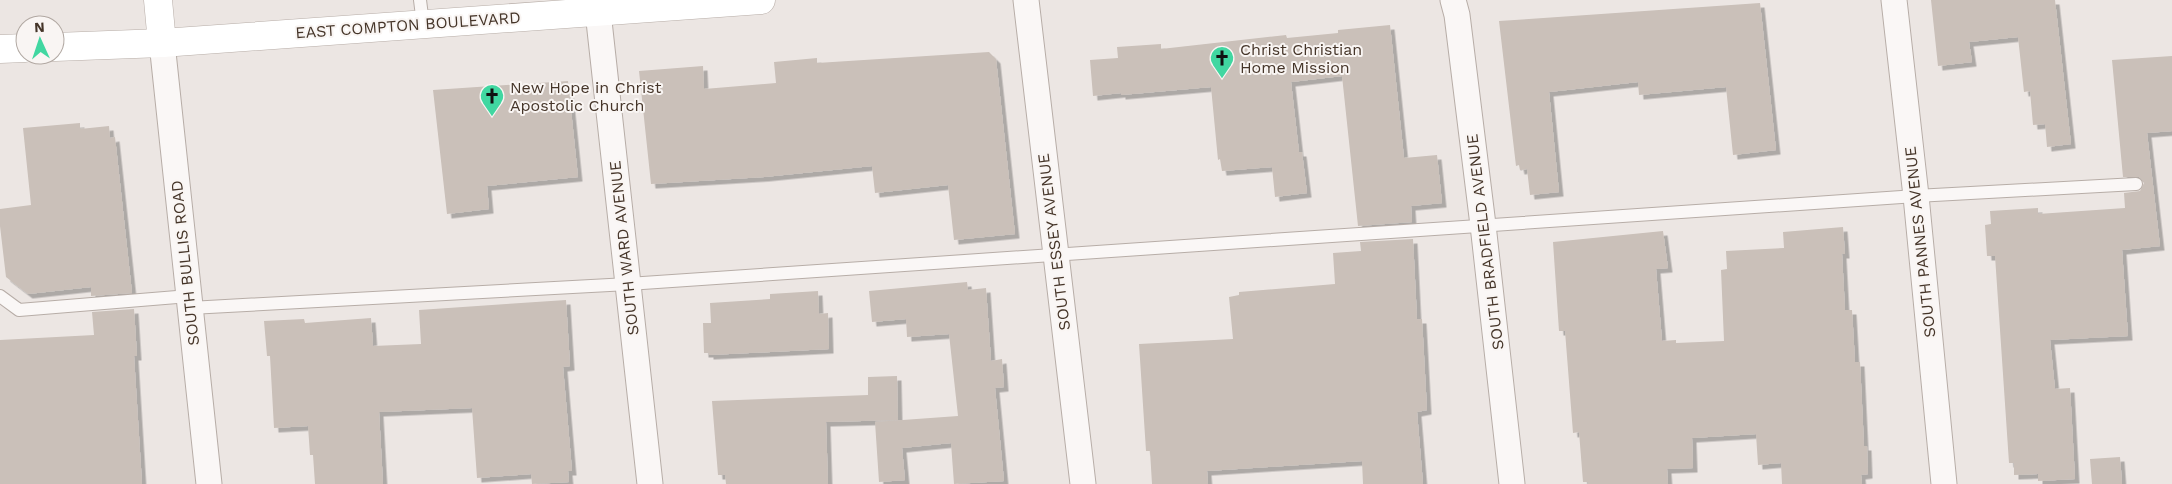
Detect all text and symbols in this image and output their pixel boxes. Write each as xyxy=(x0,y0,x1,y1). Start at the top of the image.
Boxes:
street label: EAST COMPTON BOULEVARD xyxy=(295,8,521,42)
north arrow xyxy=(15,15,65,65)
text: N xyxy=(34,19,45,35)
place label: Christ Christian Home Mission xyxy=(1240,40,1362,77)
church icon: Christ Christian Home Mission xyxy=(1209,45,1235,79)
place label: New Hope in Christ Apostolic Church xyxy=(510,78,662,115)
church icon: New Hope in Christ Apostolic Church xyxy=(479,83,505,117)
street label: SOUTH BRADFIELD AVENUE xyxy=(1462,133,1508,351)
street label: SOUTH PANNES AVENUE xyxy=(1901,145,1939,339)
street label: SOUTH ESSEY AVENUE xyxy=(1034,152,1074,332)
street label: SOUTH WARD AVENUE xyxy=(605,160,643,336)
street label: SOUTH BULLIS ROAD xyxy=(167,179,203,347)

